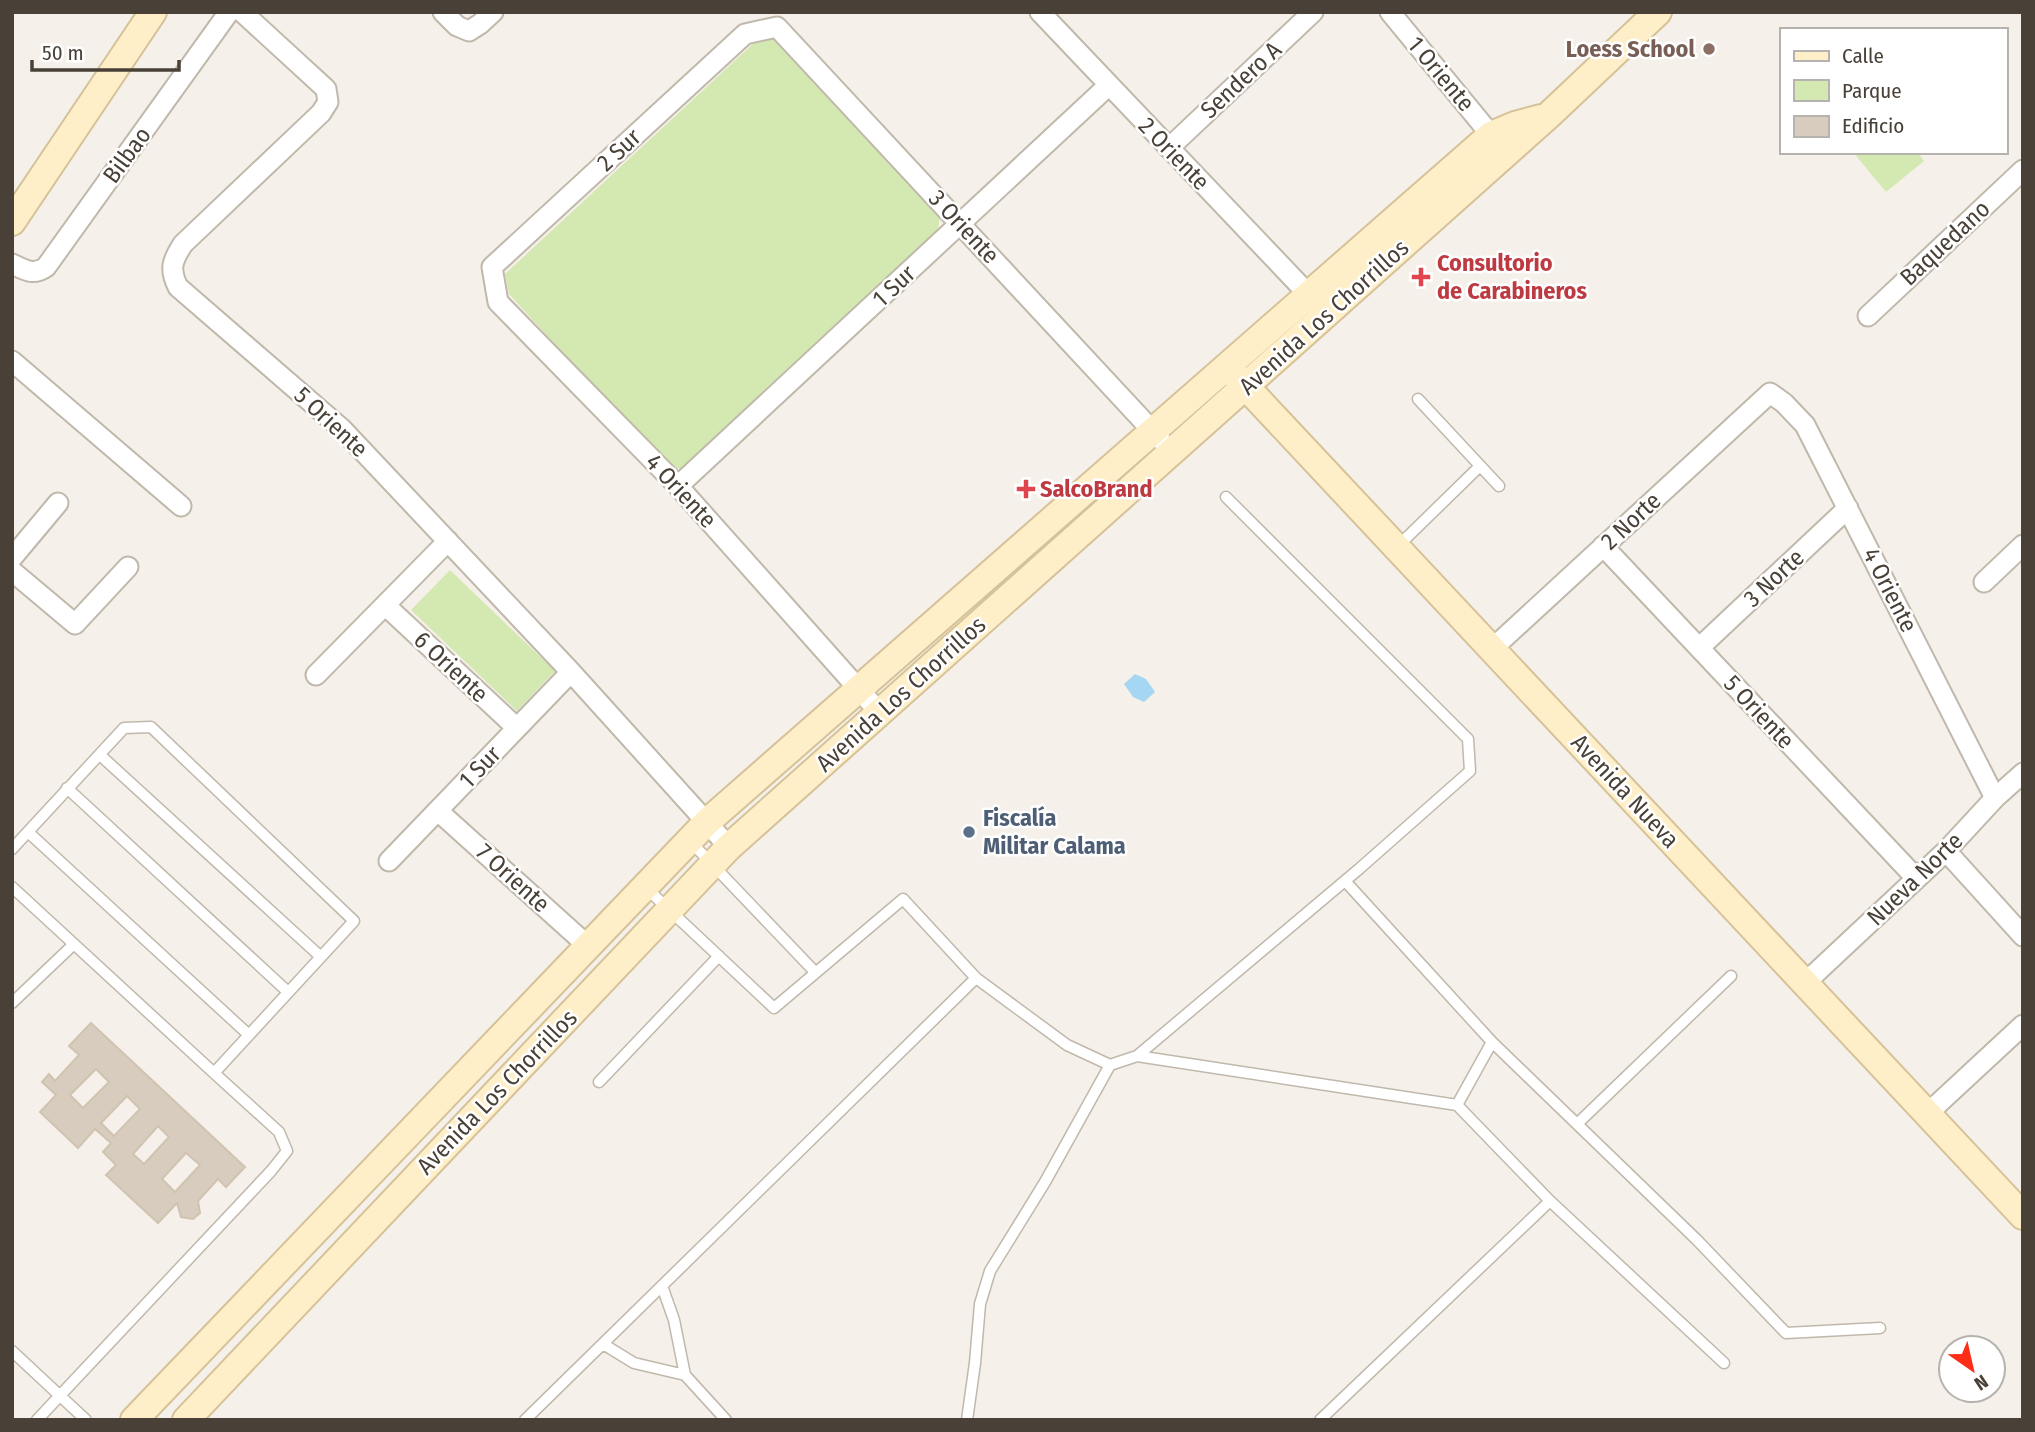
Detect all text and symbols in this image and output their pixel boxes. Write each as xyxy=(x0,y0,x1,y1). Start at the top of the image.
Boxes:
scale bar xyxy=(32,28,178,72)
legend xyxy=(1780,28,2007,154)
street label: 1 Oriente xyxy=(1402,31,1480,117)
place label: Loess School xyxy=(1566,35,1695,63)
street label: Sendero A xyxy=(1195,36,1287,124)
text: 50 m xyxy=(42,40,84,66)
marker: Loess School xyxy=(1701,41,1717,57)
text: Calle xyxy=(1842,43,1884,69)
text: Parque xyxy=(1842,78,1902,104)
street label: 2 Oriente xyxy=(1133,112,1215,196)
text: Edificio xyxy=(1842,113,1904,139)
street label: Bilbao xyxy=(97,122,157,188)
street label: 2 Sur xyxy=(592,123,647,177)
street label: 3 Oriente xyxy=(923,185,1005,269)
street label: Baquedano xyxy=(1894,195,1996,291)
street label: Avenida Los Chorrillos xyxy=(1234,234,1414,400)
place label: Consultorio de Carabineros xyxy=(1437,249,1587,305)
street label: 1 Sur xyxy=(867,259,921,313)
marker: Consultorio de Carabineros xyxy=(1411,267,1431,287)
street label: 5 Oriente xyxy=(289,381,373,463)
street label: 4 Oriente xyxy=(640,448,722,534)
place label: SalcoBrand xyxy=(1040,475,1152,503)
marker: SalcoBrand xyxy=(1018,481,1034,497)
street label: 2 Norte xyxy=(1595,487,1667,555)
street label: 3 Norte xyxy=(1738,543,1810,613)
street label: 4 Oriente xyxy=(1857,543,1923,637)
street label: Avenida Los Chorrillos xyxy=(811,611,991,777)
street label: 6 Oriente xyxy=(408,626,494,708)
street label: 5 Oriente xyxy=(1718,670,1800,754)
street label: Avenida Nueva xyxy=(1565,728,1685,854)
street label: 1 Sur xyxy=(453,740,507,794)
place label: Fiscalía Militar Calama xyxy=(983,804,1126,860)
marker: Fiscalía Militar Calama xyxy=(961,824,977,840)
street label: Nueva Norte xyxy=(1862,827,1968,931)
street label: 7 Oriente xyxy=(471,838,555,918)
street label: Avenida Los Chorrillos xyxy=(411,1004,583,1180)
north arrow xyxy=(1937,1334,2007,1404)
text: N xyxy=(1970,1370,1992,1395)

